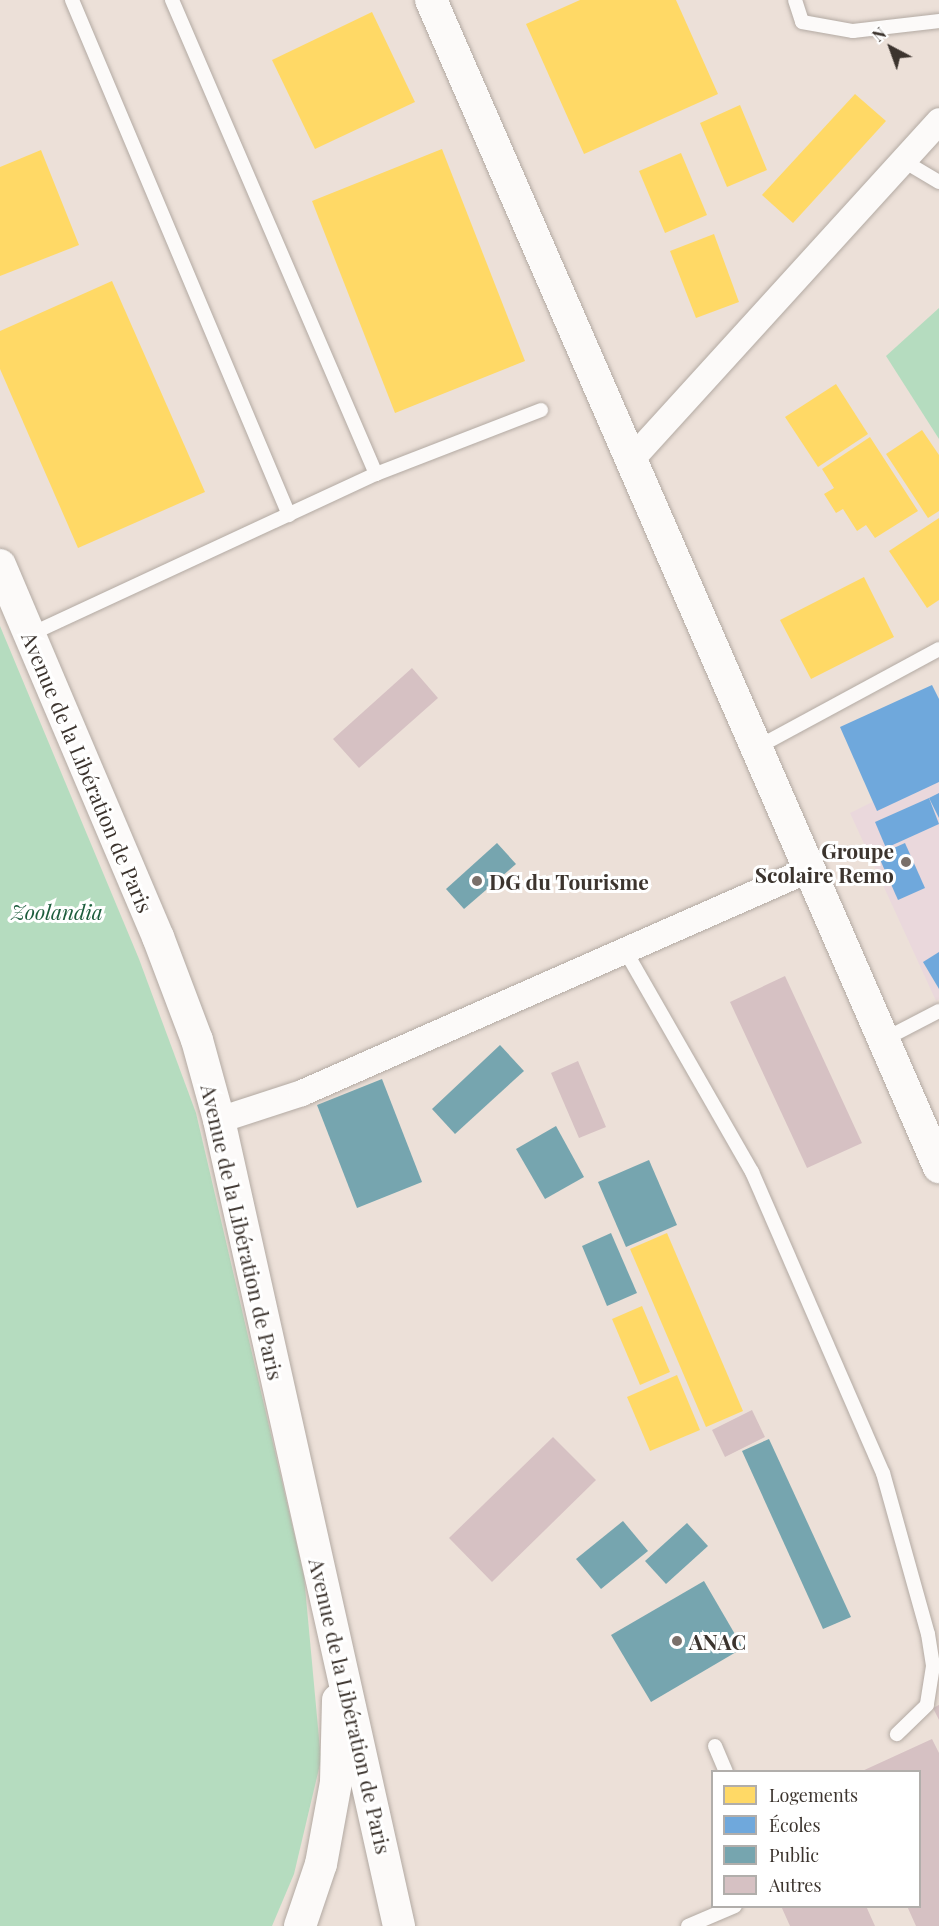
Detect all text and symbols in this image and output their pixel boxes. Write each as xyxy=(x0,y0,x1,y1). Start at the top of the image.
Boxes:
north arrow xyxy=(861,18,921,78)
text: N xyxy=(868,22,890,46)
street label: Avenue de la Libération de Paris xyxy=(17,627,159,917)
place label: Groupe Scolaire Remo xyxy=(755,837,894,887)
marker: Groupe Scolaire Remo xyxy=(899,855,913,869)
place label: DG du Tourisme xyxy=(489,868,649,894)
marker: DG du Tourisme xyxy=(470,874,484,888)
park label: Zoolandia xyxy=(11,898,103,924)
street label: Avenue de la Libération de Paris xyxy=(197,1081,289,1383)
street label: Avenue de la Libération de Paris xyxy=(305,1555,397,1857)
place label: ANAC xyxy=(689,1628,746,1654)
marker: ANAC xyxy=(670,1634,684,1648)
legend xyxy=(711,1770,921,1908)
text: Logements xyxy=(769,1783,858,1807)
text: Écoles xyxy=(769,1813,821,1837)
text: Public xyxy=(769,1843,819,1867)
text: Autres xyxy=(769,1873,821,1897)

